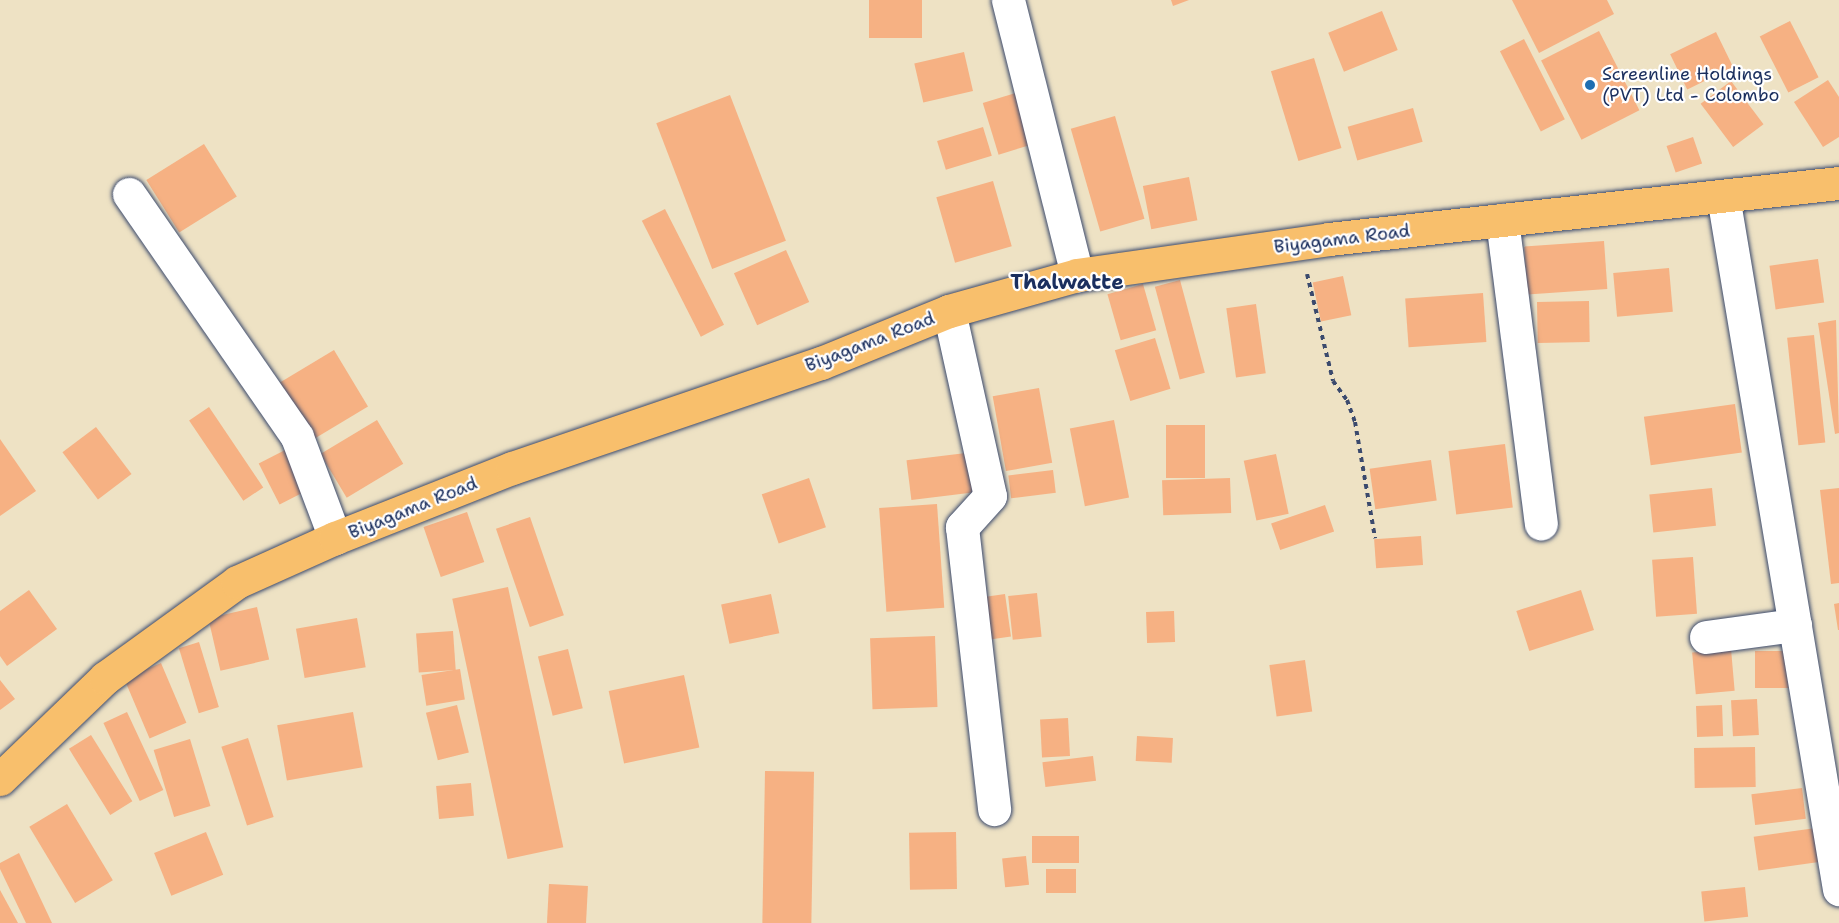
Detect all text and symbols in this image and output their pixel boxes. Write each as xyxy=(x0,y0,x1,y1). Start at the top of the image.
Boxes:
place label: Screenline Holdings (PVT) Ltd - Colombo xyxy=(1602,64,1779,106)
marker: Screenline Holdings (PVT) Ltd - Colombo xyxy=(1583,78,1597,92)
street label: Biyagama Road xyxy=(1273,220,1411,258)
district label: Thalwatte xyxy=(1010,269,1124,295)
street label: Biyagama Road xyxy=(802,307,938,377)
street label: Biyagama Road xyxy=(345,472,481,544)

